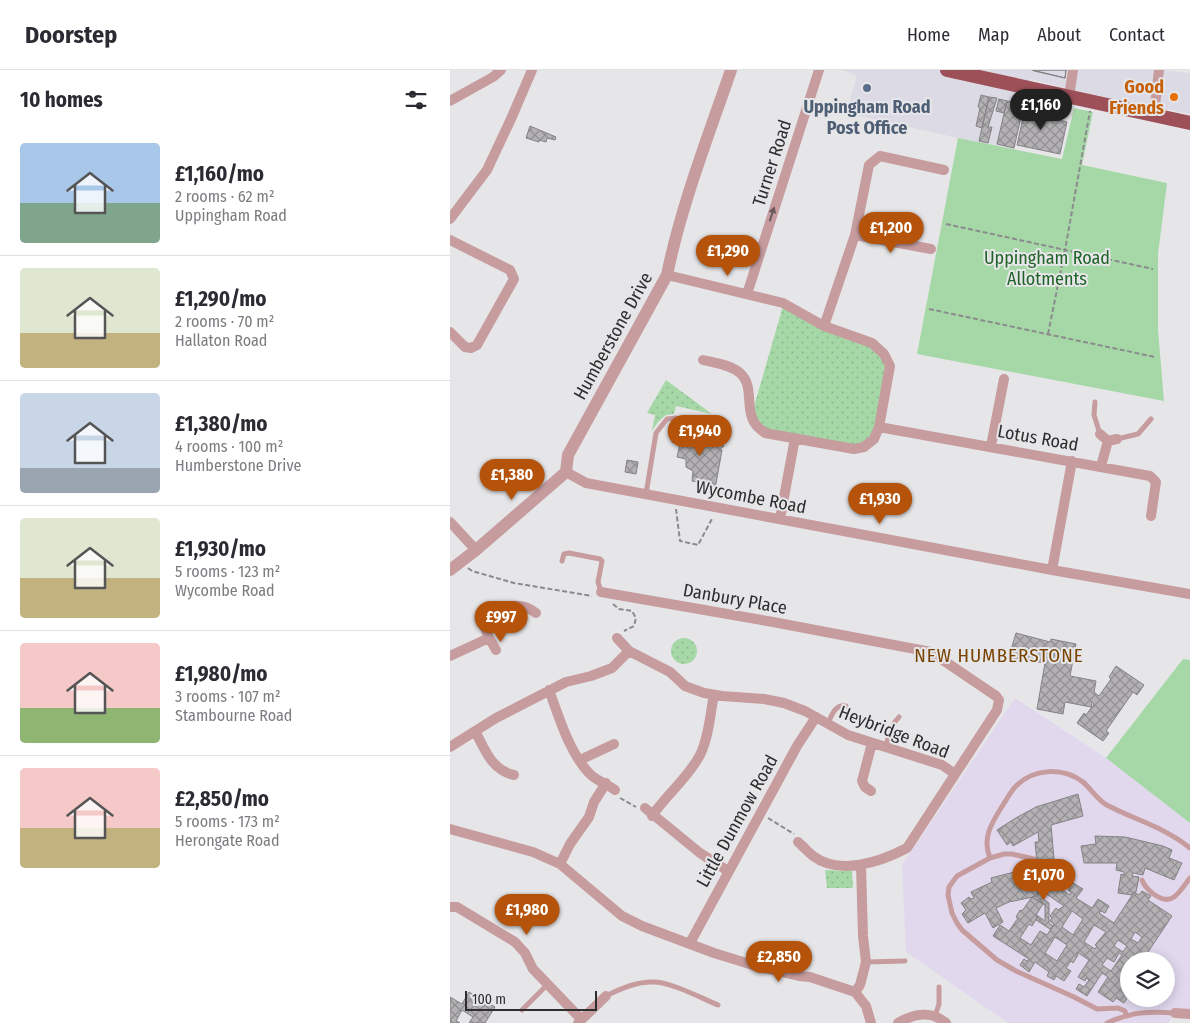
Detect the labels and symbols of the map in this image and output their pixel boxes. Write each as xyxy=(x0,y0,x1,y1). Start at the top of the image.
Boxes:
place label: Good Friends xyxy=(1109,76,1164,119)
marker: Uppingham Road Post Office xyxy=(861,82,873,94)
pin: £1,160 xyxy=(1000,88,1082,131)
marker: Good Friends xyxy=(1168,91,1180,103)
place label: Uppingham Road Post Office xyxy=(803,96,931,139)
street label: Turner Road xyxy=(748,117,796,209)
one-way arrow xyxy=(769,207,777,222)
pin: £1,200 xyxy=(850,212,932,254)
pin: £1,290 xyxy=(687,234,769,277)
park label: Uppingham Road Allotments xyxy=(984,247,1110,290)
street label: Humberstone Drive xyxy=(569,268,657,403)
pin: £1,940 xyxy=(659,414,741,457)
street label: Lotus Road xyxy=(996,420,1080,456)
pin: £1,380 xyxy=(471,458,553,501)
street label: Wycombe Road xyxy=(694,476,808,518)
pin: £1,930 xyxy=(839,482,921,525)
street label: Danbury Place xyxy=(681,579,789,619)
pin: £997 xyxy=(471,600,531,643)
district label: NEW HUMBERSTONE xyxy=(914,644,1084,667)
street label: Heybridge Road xyxy=(836,701,952,763)
street label: Little Dunmow Road xyxy=(692,751,782,891)
pin: £1,070 xyxy=(1003,858,1085,901)
pin: £1,980 xyxy=(486,894,568,936)
pin: £2,850 xyxy=(738,940,820,983)
scale bar xyxy=(465,988,598,1011)

